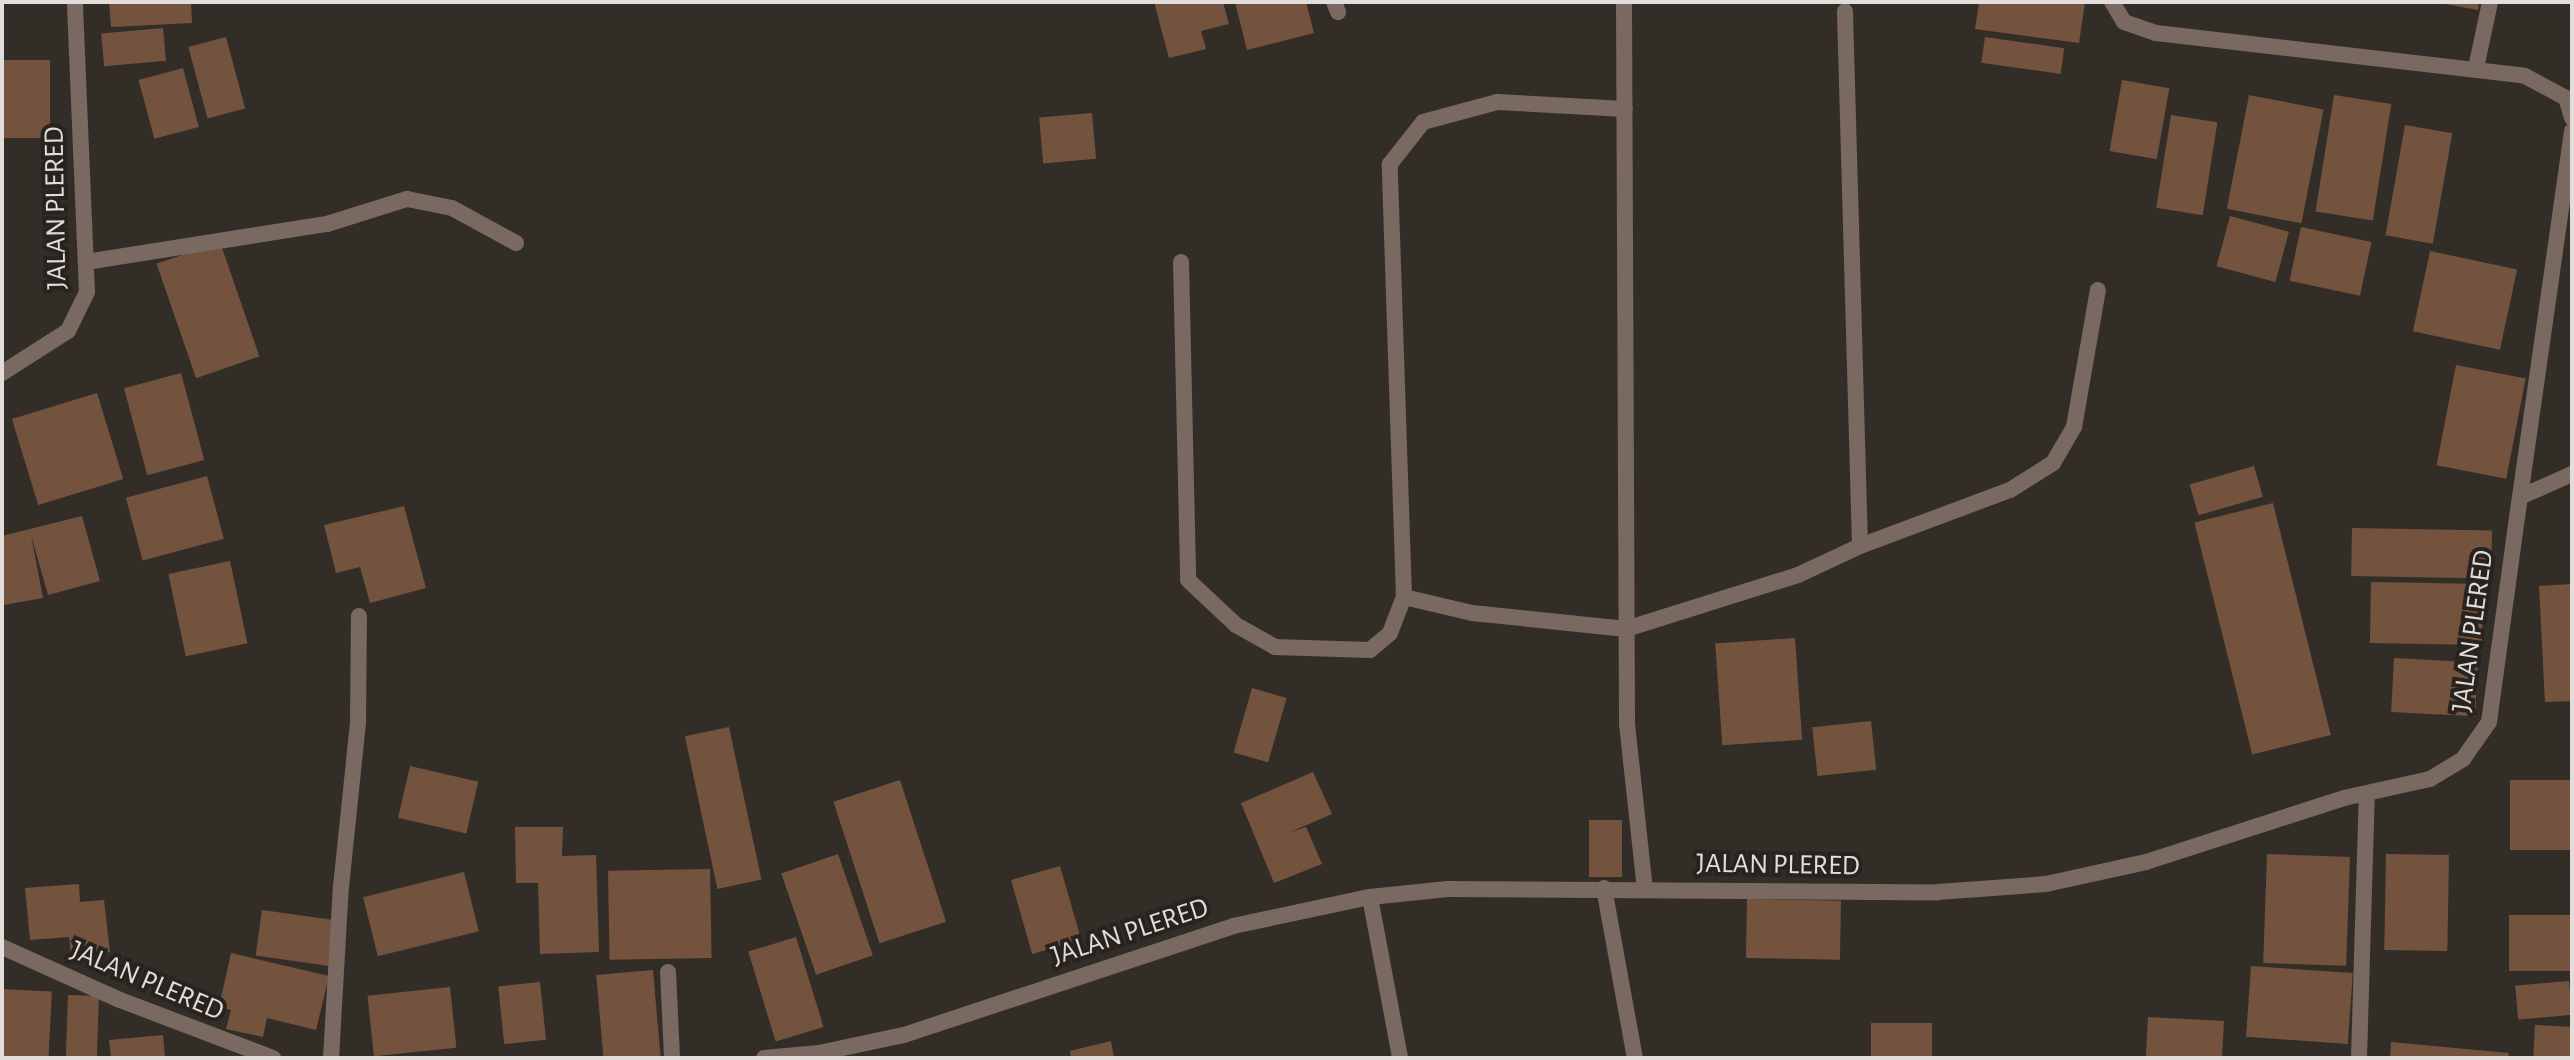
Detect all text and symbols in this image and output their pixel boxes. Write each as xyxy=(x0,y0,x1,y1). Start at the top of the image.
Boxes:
street label: JALAN PLERED xyxy=(38,126,74,290)
street label: JALAN PLERED xyxy=(2445,548,2501,714)
street label: JALAN PLERED xyxy=(1696,847,1860,883)
street label: JALAN PLERED xyxy=(1047,891,1213,973)
street label: JALAN PLERED xyxy=(65,934,229,1028)

